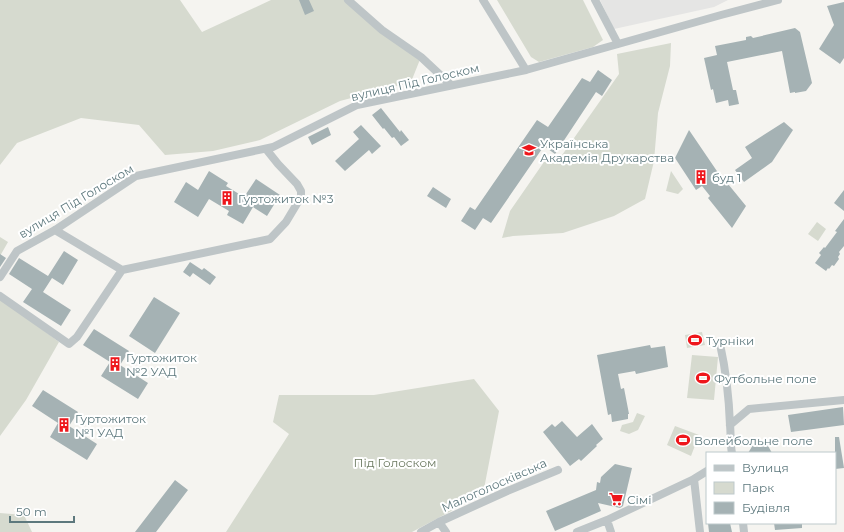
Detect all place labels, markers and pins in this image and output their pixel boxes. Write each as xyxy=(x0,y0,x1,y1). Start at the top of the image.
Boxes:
place label: Українська Академія Друкарства xyxy=(540,136,674,165)
school or university icon: Українська Академія Друкарства xyxy=(521,142,537,158)
building icon: буд 1 xyxy=(693,169,709,185)
place label: буд 1 xyxy=(712,170,741,185)
building icon: Гуртожиток №3 xyxy=(219,190,235,206)
place label: Гуртожиток №3 xyxy=(238,191,334,206)
sports icon: Турніки xyxy=(687,332,703,348)
place label: Турніки xyxy=(706,333,754,348)
place label: Гуртожиток №2 УАД xyxy=(126,350,197,379)
building icon: Гуртожиток №2 УАД xyxy=(107,356,123,372)
sports icon: Футбольне поле xyxy=(695,370,711,386)
place label: Футбольне поле xyxy=(714,371,817,386)
place label: Гуртожиток №1 УАД xyxy=(75,411,146,440)
building icon: Гуртожиток №1 УАД xyxy=(56,417,72,433)
sports icon: Волейбольне поле xyxy=(675,432,691,448)
place label: Волейбольне поле xyxy=(694,433,813,448)
supermarket icon: Сімі xyxy=(608,491,624,507)
place label: Сімі xyxy=(627,492,652,507)

